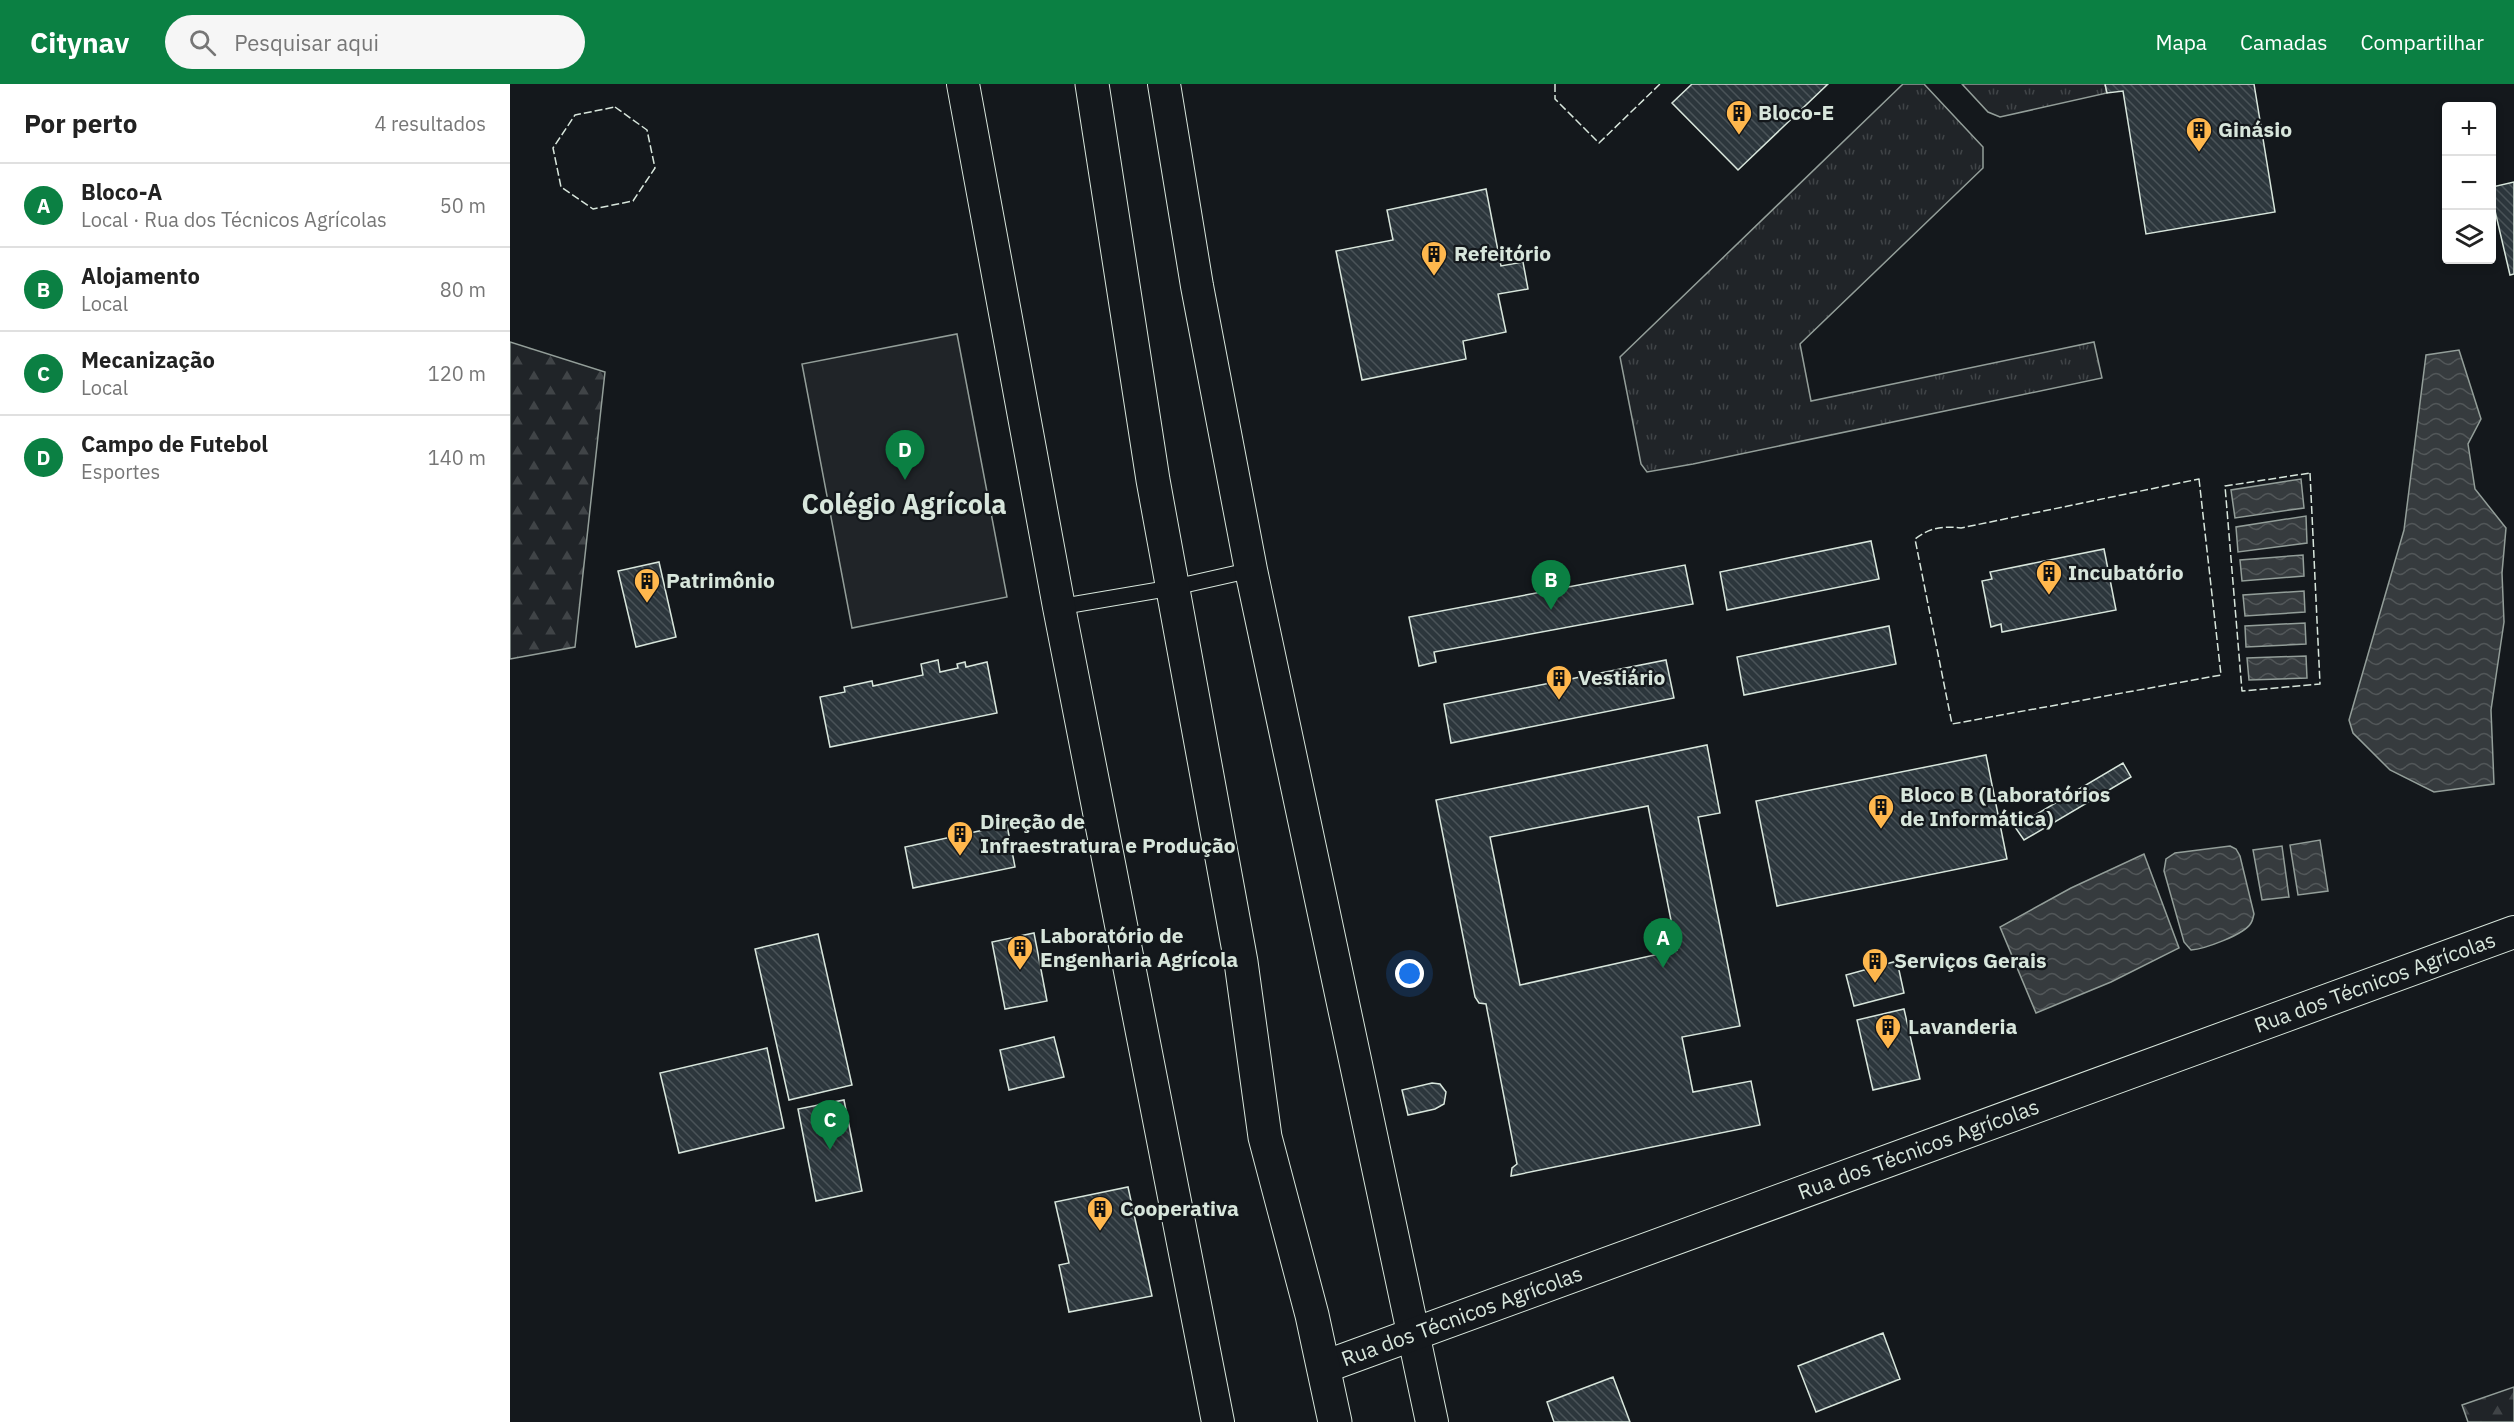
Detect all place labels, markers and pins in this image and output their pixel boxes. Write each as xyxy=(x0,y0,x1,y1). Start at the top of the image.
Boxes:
building icon: Bloco-E xyxy=(1724,98,1754,136)
place label: Bloco-E xyxy=(1758,98,1834,126)
building icon: Ginásio xyxy=(2184,115,2214,153)
place label: Ginásio xyxy=(2218,115,2292,143)
building icon: Refeitório xyxy=(1419,239,1449,277)
place label: Refeitório xyxy=(1454,239,1551,267)
pin: D xyxy=(886,430,924,480)
building icon: Incubatório xyxy=(2034,558,2064,596)
place label: Incubatório xyxy=(2068,558,2184,586)
pin: B xyxy=(1532,560,1570,610)
building icon: Patrimônio xyxy=(632,566,662,604)
place label: Patrimônio xyxy=(666,566,775,594)
building icon: Vestiário xyxy=(1544,663,1574,701)
place label: Vestiário xyxy=(1578,663,1666,691)
place label: Bloco B (Laboratórios de Informática) xyxy=(1900,780,2110,832)
building icon: Bloco B (Laboratórios de Informática) xyxy=(1866,792,1896,830)
place label: Direção de Infraestratura e Produção xyxy=(980,807,1236,859)
building icon: Direção de Infraestratura e Produção xyxy=(945,819,975,857)
pin: A xyxy=(1644,918,1682,968)
place label: Laboratório de Engenharia Agrícola xyxy=(1040,921,1238,973)
building icon: Laboratório de Engenharia Agrícola xyxy=(1005,933,1035,971)
building icon: Serviços Gerais xyxy=(1860,946,1890,984)
place label: Serviços Gerais xyxy=(1894,946,2047,974)
building icon: Lavanderia xyxy=(1873,1012,1903,1050)
place label: Lavanderia xyxy=(1908,1012,2018,1040)
pin: C xyxy=(810,1100,850,1150)
building icon: Cooperativa xyxy=(1085,1194,1115,1232)
place label: Cooperativa xyxy=(1120,1194,1239,1222)

